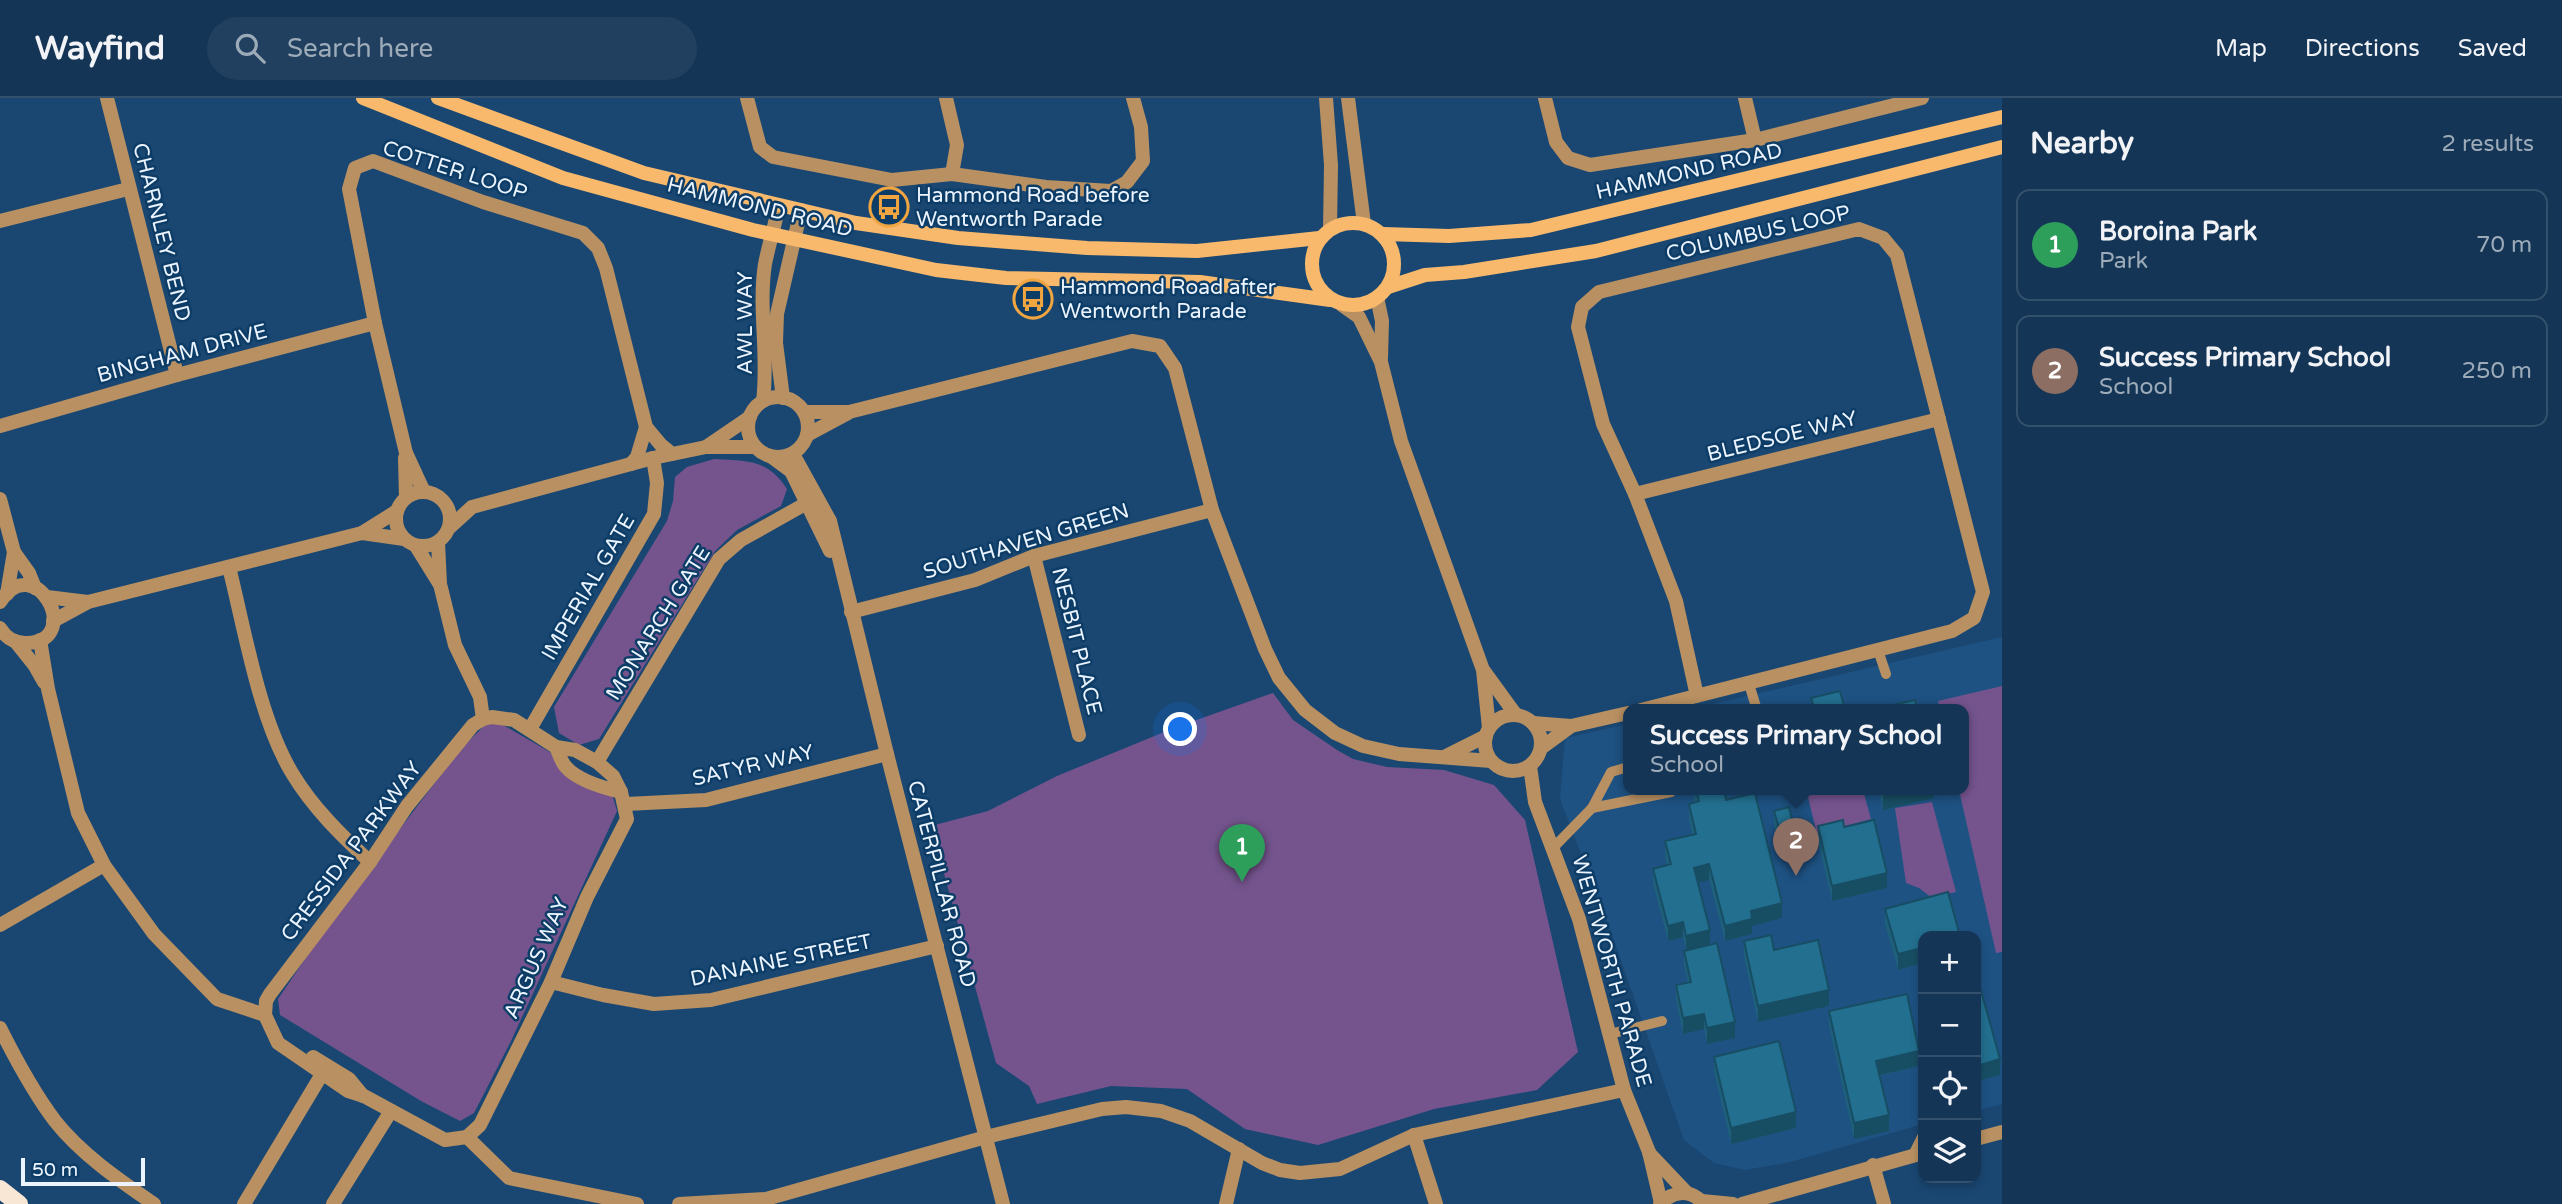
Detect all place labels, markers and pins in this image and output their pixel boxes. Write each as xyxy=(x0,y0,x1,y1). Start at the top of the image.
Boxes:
place label: Hammond Road before Wentworth Parade xyxy=(916,183,1150,232)
bus stop icon: Hammond Road before Wentworth Parade xyxy=(868,186,910,228)
place label: Hammond Road after Wentworth Parade xyxy=(1060,275,1276,324)
bus stop icon: Hammond Road after Wentworth Parade xyxy=(1012,278,1054,320)
pin: 2 xyxy=(1773,818,1819,876)
pin: 1 xyxy=(1219,824,1265,882)

